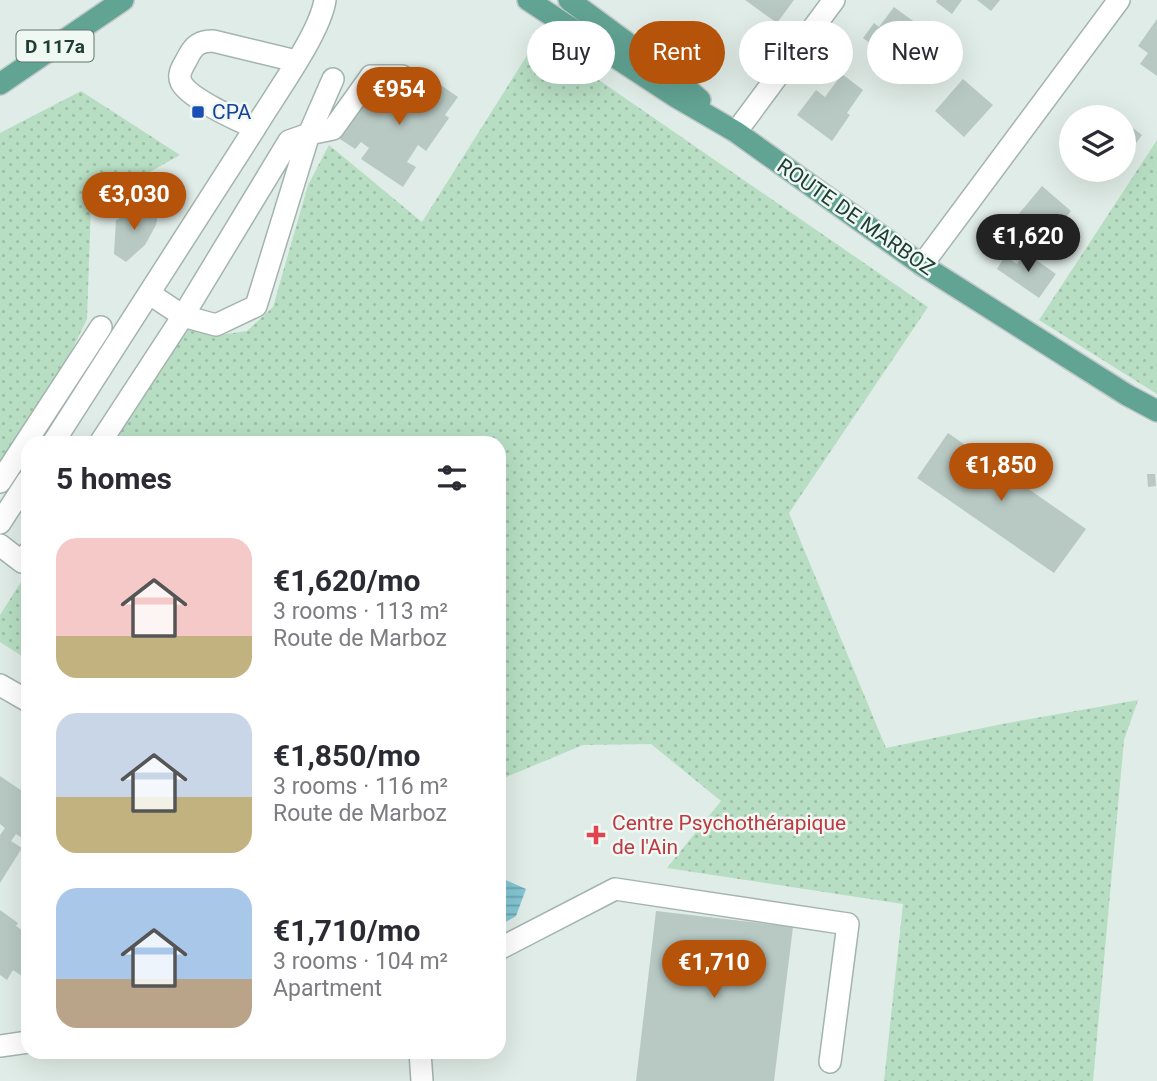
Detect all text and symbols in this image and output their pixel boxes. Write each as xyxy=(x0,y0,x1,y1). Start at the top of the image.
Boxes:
chip: Buy xyxy=(527,21,615,84)
chip: Rent xyxy=(629,21,725,84)
chip: Filters xyxy=(739,21,853,84)
chip: New xyxy=(867,21,963,84)
road number: D 117a xyxy=(16,30,94,61)
pin: €954 xyxy=(358,68,440,127)
text: €954 xyxy=(373,76,425,103)
place label: CPA xyxy=(212,100,252,124)
marker: CPA xyxy=(190,104,206,120)
map controls xyxy=(1059,105,1136,182)
button: layers xyxy=(1059,105,1136,182)
street label: ROUTE DE MARBOZ xyxy=(773,154,939,280)
pin: €3,030 xyxy=(77,173,191,232)
text: €3,030 xyxy=(98,181,170,208)
pin: €1,620 xyxy=(971,215,1085,274)
text: €1,620 xyxy=(992,223,1064,250)
pin: €1,850 xyxy=(944,444,1058,503)
text: €1,850 xyxy=(965,452,1037,479)
icon: filters xyxy=(433,459,471,497)
text: 5 homes xyxy=(56,461,172,496)
text: €1,620/mo xyxy=(273,563,421,598)
icon: home xyxy=(112,566,196,650)
text: 3 rooms · 113 m² xyxy=(273,598,448,625)
text: Route de Marboz xyxy=(273,625,447,652)
text: €1,850/mo xyxy=(273,738,421,773)
icon: home xyxy=(112,741,196,825)
text: 3 rooms · 116 m² xyxy=(273,773,448,800)
text: Route de Marboz xyxy=(273,800,447,827)
place label: Centre Psychothérapique de l'Ain xyxy=(612,811,846,859)
marker: Centre Psychothérapique de l'Ain xyxy=(586,825,606,845)
text: €1,710/mo xyxy=(273,913,421,948)
icon: home xyxy=(112,916,196,1000)
pin: €1,710 xyxy=(657,940,771,1000)
text: 3 rooms · 104 m² xyxy=(273,948,448,975)
text: €1,710 xyxy=(678,949,750,976)
text: Apartment xyxy=(273,975,382,1002)

